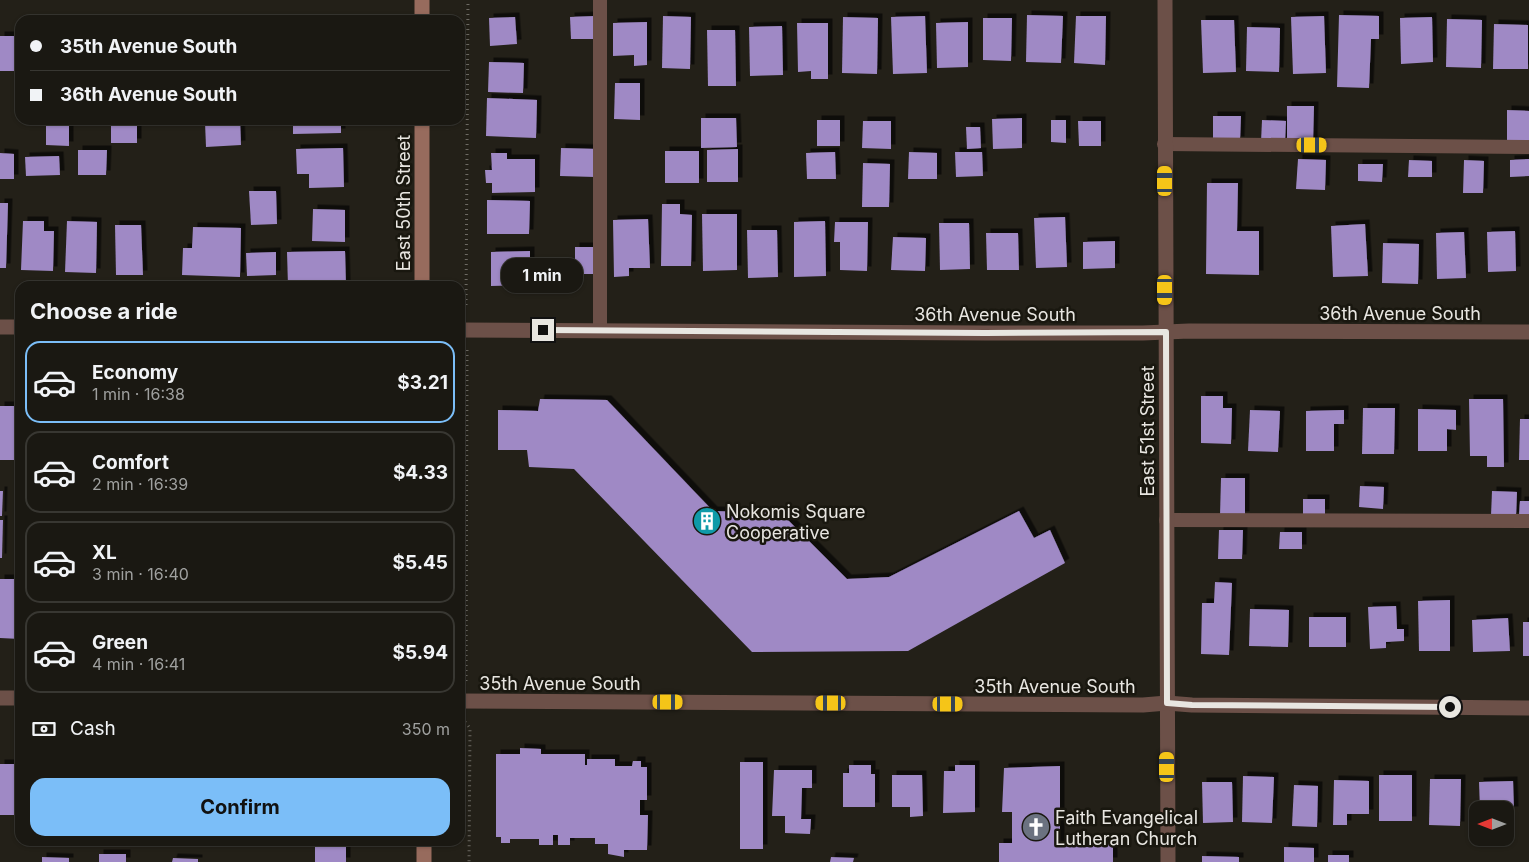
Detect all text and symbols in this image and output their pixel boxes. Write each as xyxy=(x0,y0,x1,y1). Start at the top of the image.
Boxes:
text: 35th Avenue South xyxy=(60,35,237,58)
text: 36th Avenue South xyxy=(60,83,237,106)
street label: East 50th Street xyxy=(393,135,414,271)
car xyxy=(1297,138,1327,153)
car xyxy=(1157,166,1172,196)
callout: 1 min xyxy=(502,258,584,292)
text: 1 min xyxy=(522,265,562,285)
car xyxy=(1157,275,1172,305)
text: Choose a ride xyxy=(30,298,178,324)
street label: 36th Avenue South xyxy=(1319,303,1481,324)
street label: 36th Avenue South xyxy=(914,304,1076,325)
route end xyxy=(532,319,554,341)
icon: car xyxy=(32,360,77,405)
text: Economy xyxy=(92,361,178,384)
street label: East 51st Street xyxy=(1137,365,1158,496)
text: $3.21 xyxy=(397,371,448,394)
text: 1 min · 16:38 xyxy=(92,384,185,404)
icon: car xyxy=(32,450,77,495)
text: Comfort xyxy=(92,451,169,474)
text: $4.33 xyxy=(393,461,448,484)
text: 2 min · 16:39 xyxy=(92,474,188,494)
place label: Nokomis Square Cooperative xyxy=(726,501,866,543)
building icon: Nokomis Square Cooperative xyxy=(692,506,722,536)
icon: car xyxy=(32,540,77,585)
text: XL xyxy=(92,541,117,564)
text: $5.45 xyxy=(393,551,448,574)
text: 3 min · 16:40 xyxy=(92,564,189,584)
icon: car xyxy=(32,630,77,675)
text: Green xyxy=(92,631,148,654)
text: $5.94 xyxy=(393,641,448,664)
text: 4 min · 16:41 xyxy=(92,654,185,674)
street label: 35th Avenue South xyxy=(479,673,641,694)
street label: 35th Avenue South xyxy=(974,676,1136,697)
car xyxy=(653,695,683,710)
car xyxy=(816,696,846,711)
route start xyxy=(1439,696,1461,718)
car xyxy=(933,697,963,712)
icon: cash xyxy=(30,715,58,743)
text: Cash xyxy=(70,717,116,740)
text: 350 m xyxy=(402,719,450,739)
car xyxy=(1159,752,1174,782)
button: Confirm xyxy=(30,778,450,836)
north arrow xyxy=(1469,801,1514,846)
map controls xyxy=(1469,801,1514,846)
place label: Faith Evangelical Lutheran Church xyxy=(1055,807,1198,849)
church icon: Faith Evangelical Lutheran Church xyxy=(1021,812,1051,842)

